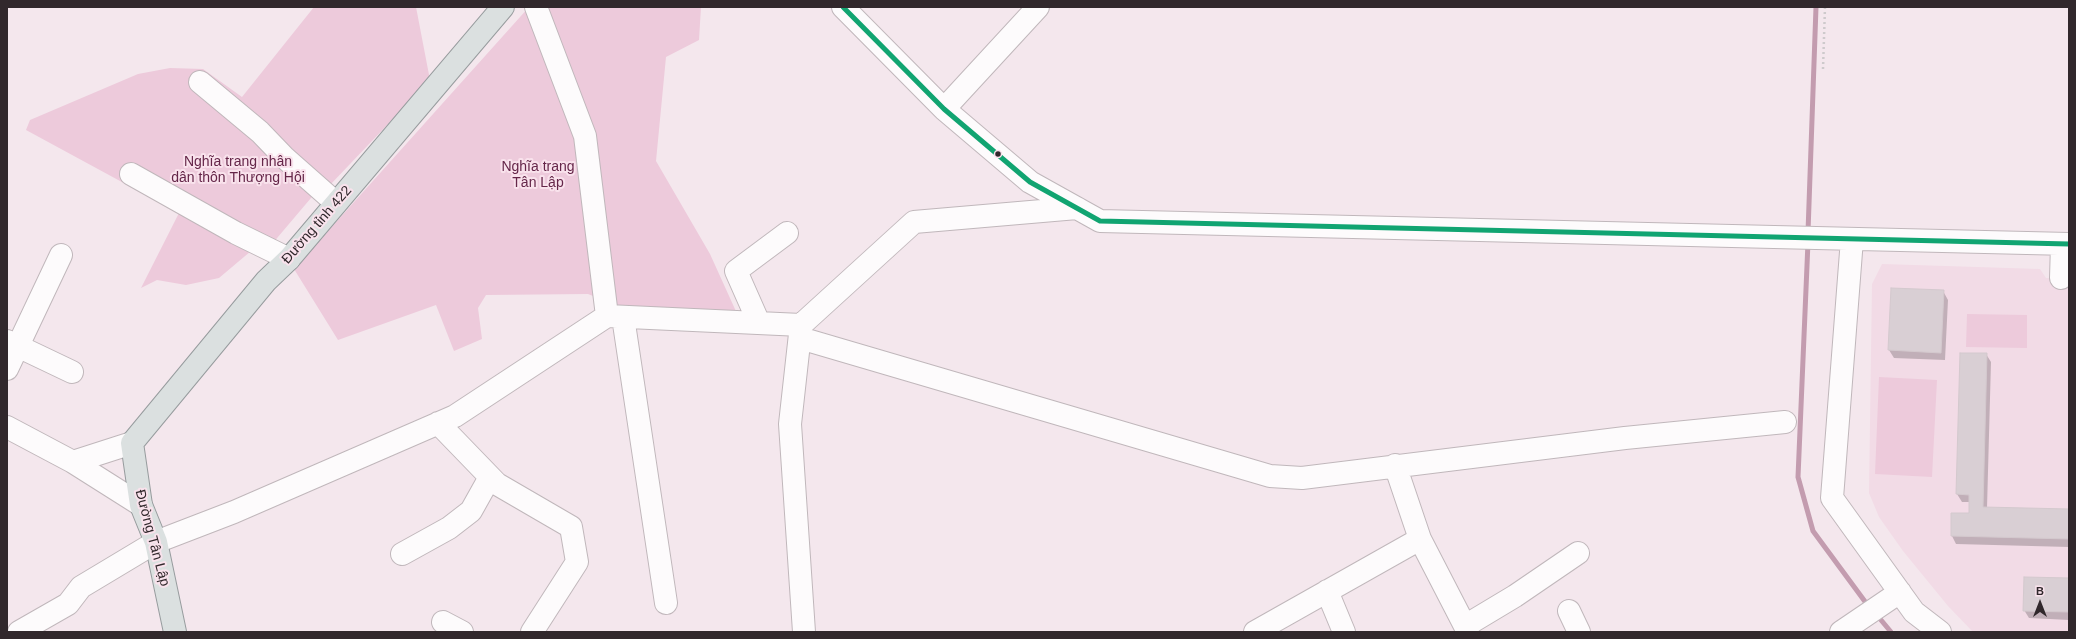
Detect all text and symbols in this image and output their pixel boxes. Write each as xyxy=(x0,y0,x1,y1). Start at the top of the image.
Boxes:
unlabelled marker xyxy=(993,149,1003,159)
park label: Nghĩa trang nhân dân thôn Thượng Hội xyxy=(171,154,305,186)
park label: Nghĩa trang Tân Lập xyxy=(501,159,575,192)
street label: Đường tỉnh 422 xyxy=(279,183,355,267)
street label: Đường Tân Lập xyxy=(131,488,173,588)
north arrow xyxy=(2020,583,2060,623)
text: B xyxy=(2036,585,2044,597)

